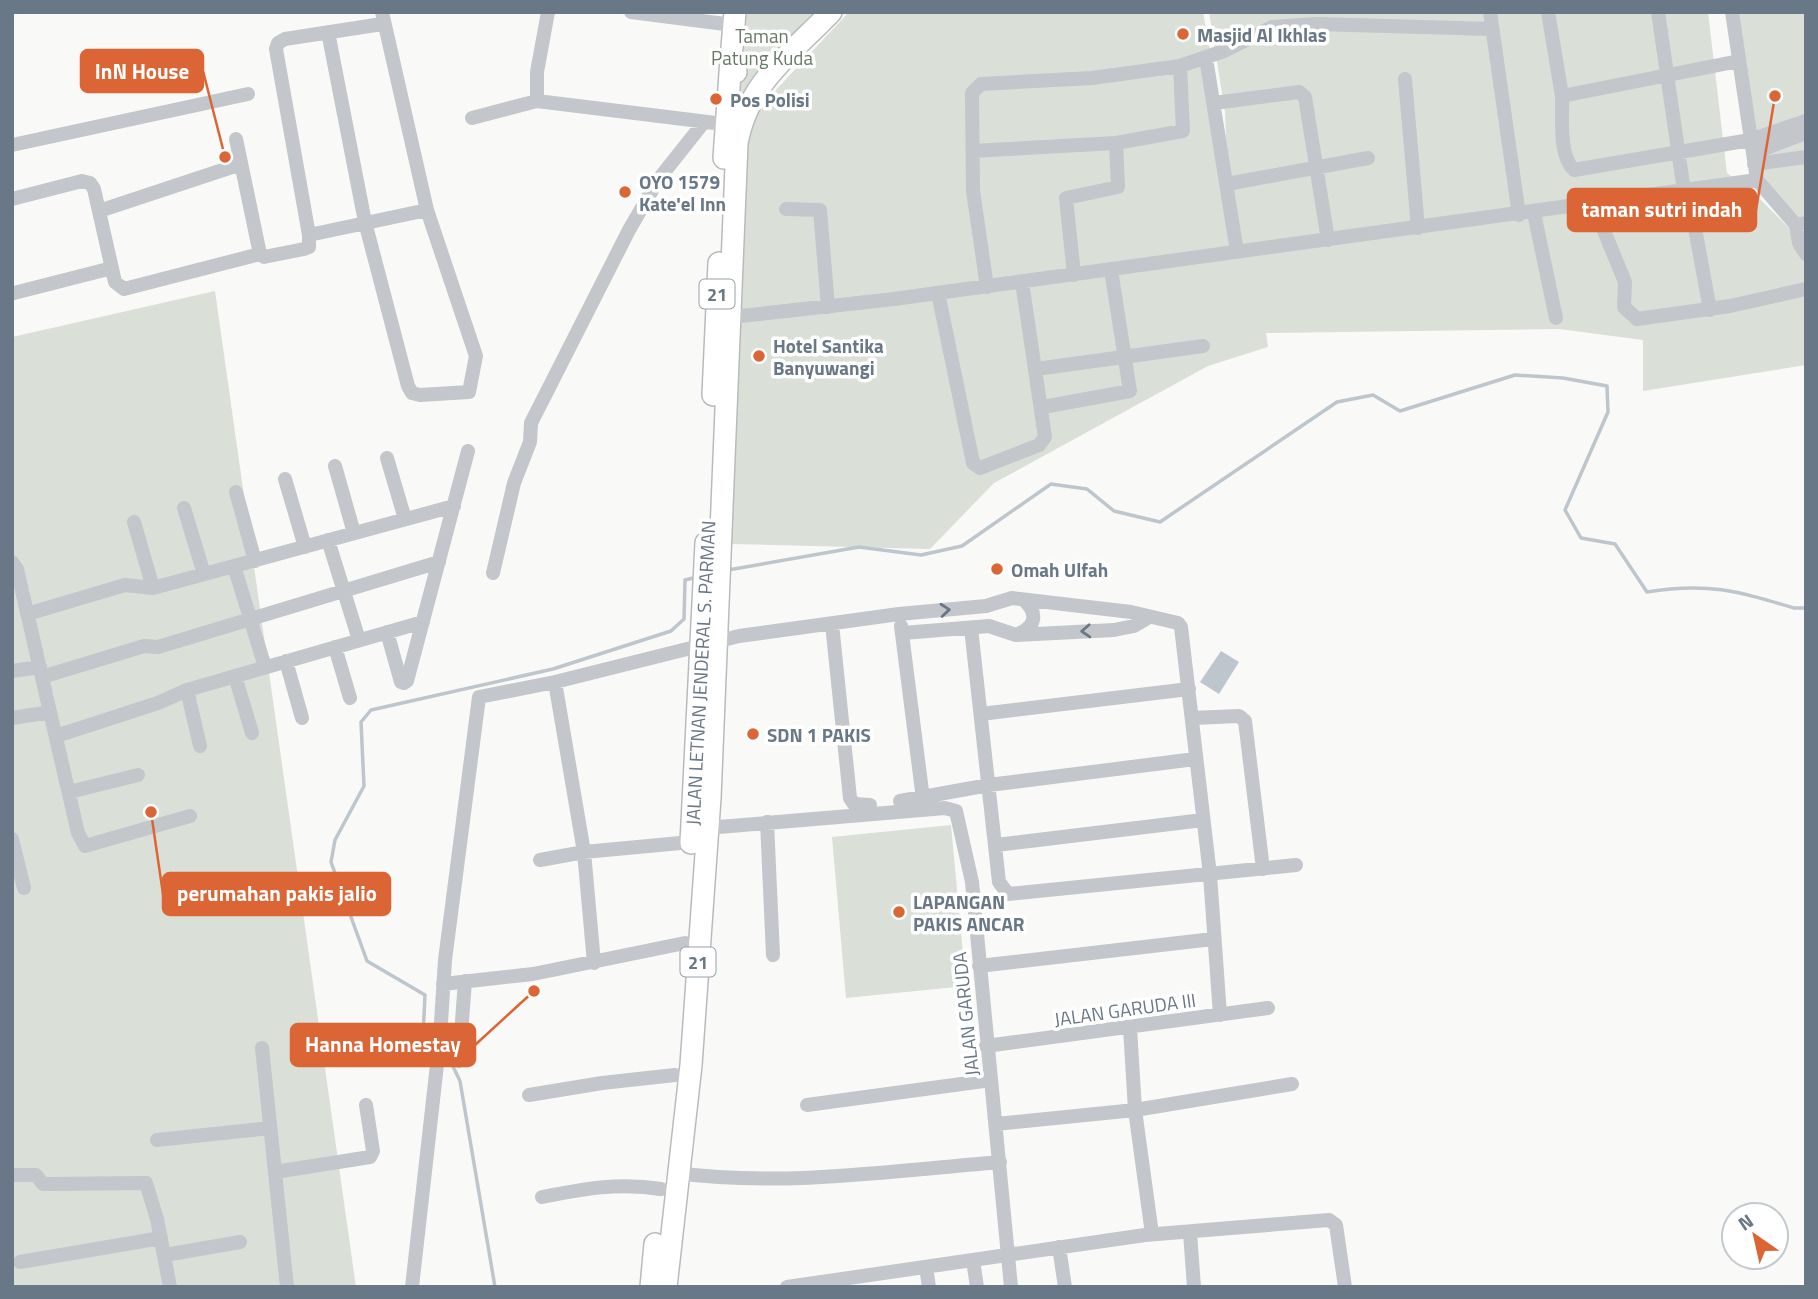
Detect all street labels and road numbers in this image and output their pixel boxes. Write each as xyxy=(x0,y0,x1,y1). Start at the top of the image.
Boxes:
road number: 21 xyxy=(700,280,734,308)
street label: JALAN LETNAN JENDERAL S. PARMAN xyxy=(678,520,722,826)
road number: 21 xyxy=(680,947,716,976)
street label: JALAN GARUDA xyxy=(944,951,986,1077)
street label: JALAN GARUDA III xyxy=(1052,985,1198,1033)

